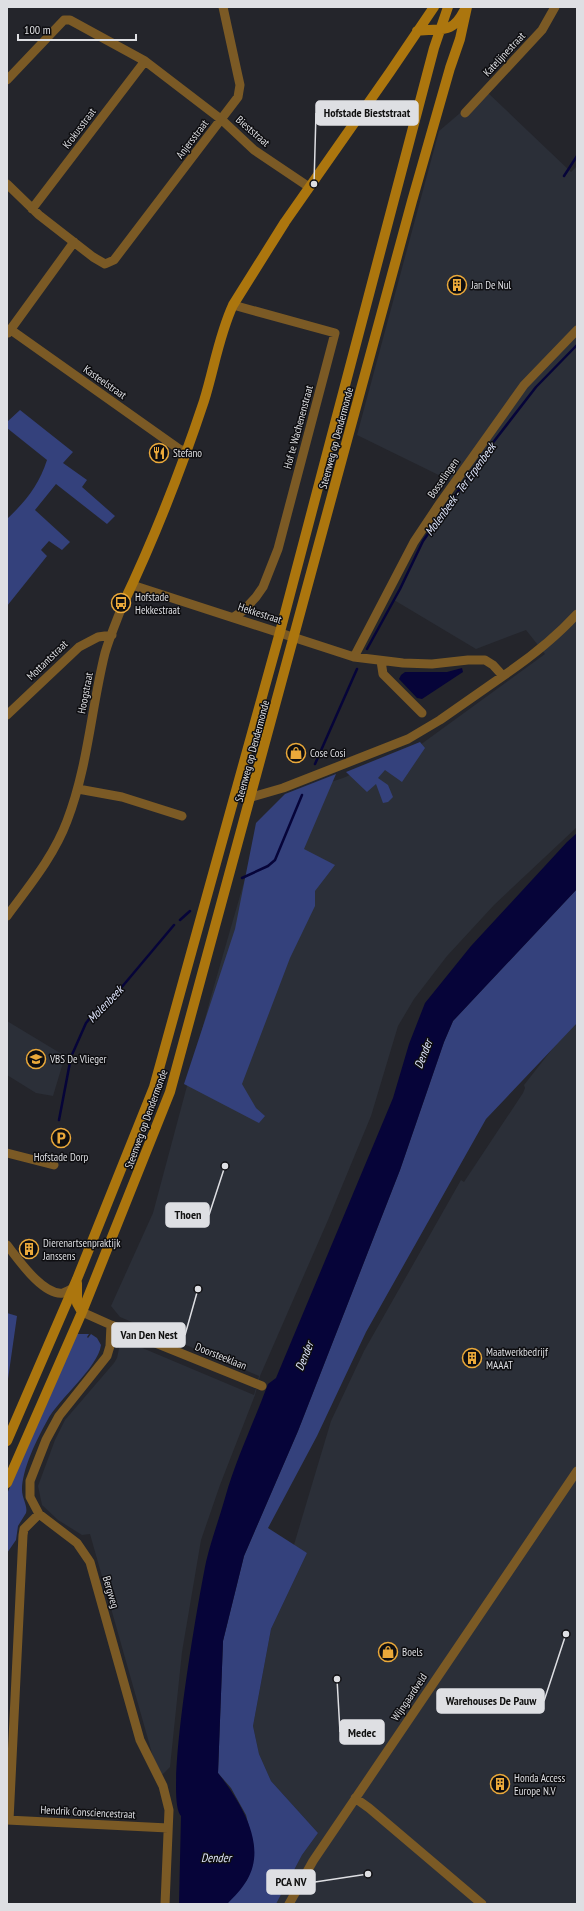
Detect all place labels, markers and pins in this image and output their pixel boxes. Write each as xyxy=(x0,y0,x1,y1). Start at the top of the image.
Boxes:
callout: Hofstade Bieststraat xyxy=(316,101,418,125)
building icon: Jan De Nul xyxy=(446,274,468,296)
place label: Jan De Nul xyxy=(470,278,512,292)
restaurant icon: Stefano xyxy=(148,442,170,464)
place label: Stefano xyxy=(173,446,202,460)
place label: Hofstade Hekkestraat xyxy=(135,590,180,617)
bus stop icon: Hofstade Hekkestraat xyxy=(110,592,132,614)
shop icon: Cose Cosi xyxy=(285,742,307,764)
place label: Cose Cosi xyxy=(310,746,346,760)
school or university icon: VBS De Vlieger xyxy=(25,1048,47,1070)
place label: VBS De Vlieger xyxy=(49,1052,107,1066)
parking icon: Hofstade Dorp xyxy=(50,1127,72,1149)
place label: Hofstade Dorp xyxy=(34,1150,88,1164)
callout: Thoen xyxy=(166,1203,209,1227)
place label: Dierenartsenpraktijk Janssens xyxy=(42,1236,121,1263)
building icon: Dierenartsenpraktijk Janssens xyxy=(18,1238,40,1260)
callout: Van Den Nest xyxy=(112,1323,185,1347)
place label: Maatwerkbedrijf MAAAT xyxy=(486,1345,549,1372)
building icon: Maatwerkbedrijf MAAAT xyxy=(461,1347,483,1369)
shop icon: Boels xyxy=(377,1641,399,1663)
place label: Boels xyxy=(402,1645,423,1659)
callout: Warehouses De Pauw xyxy=(437,1689,544,1713)
callout: Medec xyxy=(340,1720,384,1744)
place label: Honda Access Europe N.V xyxy=(514,1771,565,1798)
building icon: Honda Access Europe N.V xyxy=(489,1773,511,1795)
callout: PCA NV xyxy=(267,1870,315,1894)

